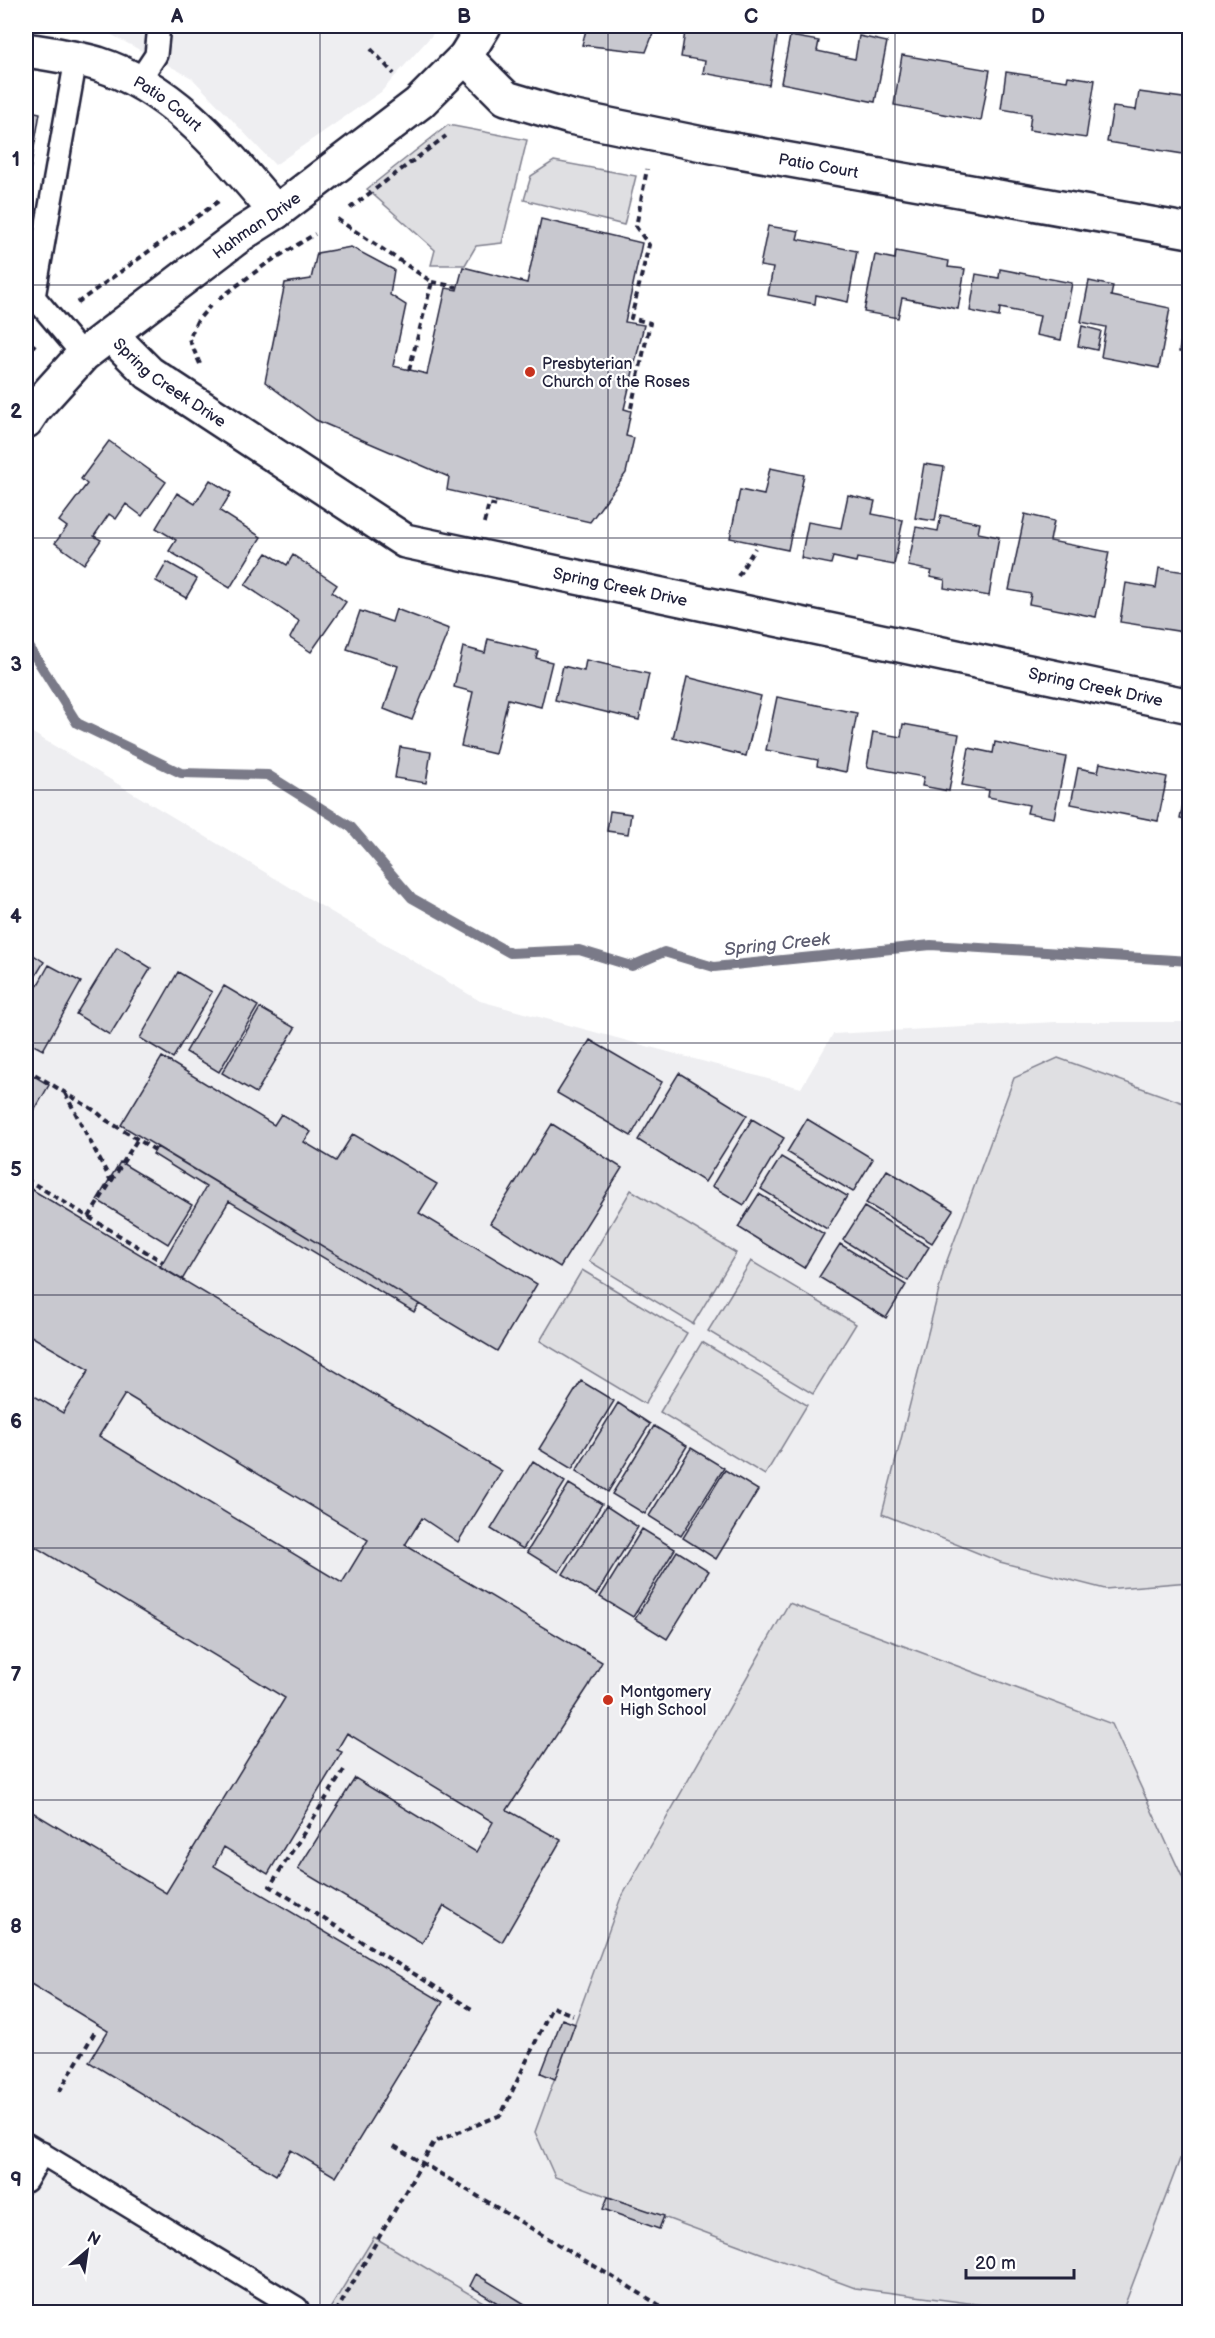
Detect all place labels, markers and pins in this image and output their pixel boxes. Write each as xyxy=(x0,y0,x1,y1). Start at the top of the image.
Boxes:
place label: Presbyterian Church of the Roses xyxy=(542,355,690,392)
marker: Presbyterian Church of the Roses xyxy=(523,365,537,379)
place label: Montgomery High School xyxy=(620,1683,712,1720)
marker: Montgomery High School xyxy=(601,1693,615,1707)

